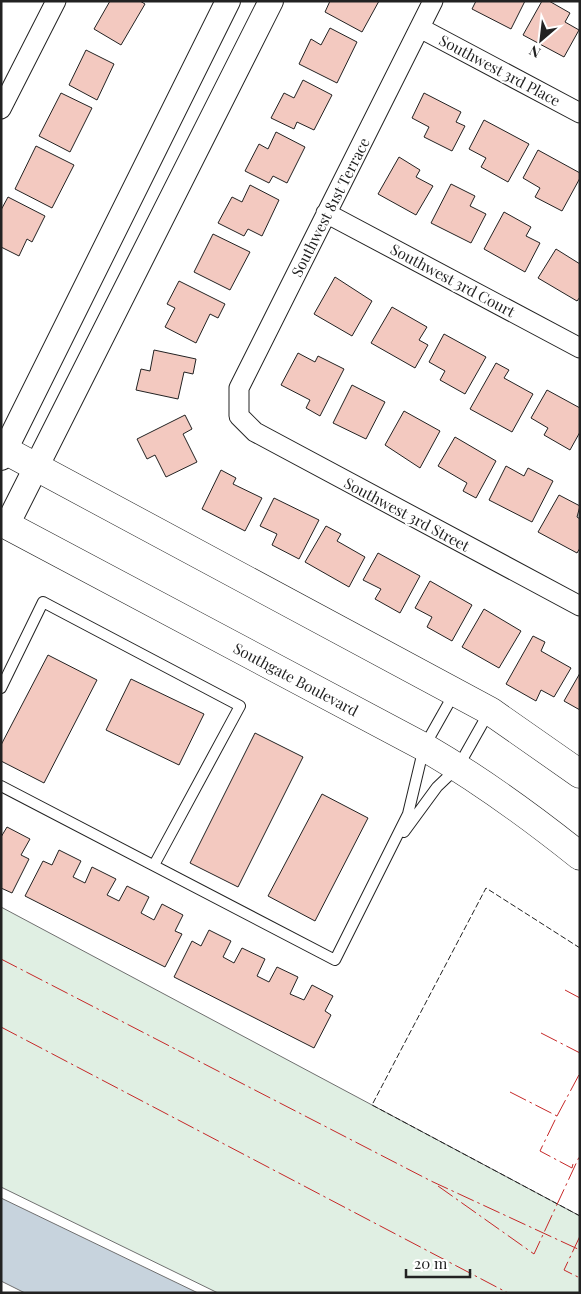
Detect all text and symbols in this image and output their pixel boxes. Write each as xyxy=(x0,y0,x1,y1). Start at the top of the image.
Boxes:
north arrow xyxy=(516,15,566,65)
street label: Southwest 3rd Place xyxy=(436,30,564,110)
text: N xyxy=(526,41,544,63)
street label: Southwest 81st Terrace xyxy=(286,134,374,280)
street label: Southwest 3rd Court xyxy=(387,239,519,322)
street label: Southwest 3rd Street xyxy=(341,472,474,556)
street label: Southgate Boulevard xyxy=(230,638,362,721)
scale bar xyxy=(406,1246,470,1278)
text: 20 m xyxy=(414,1253,448,1273)

